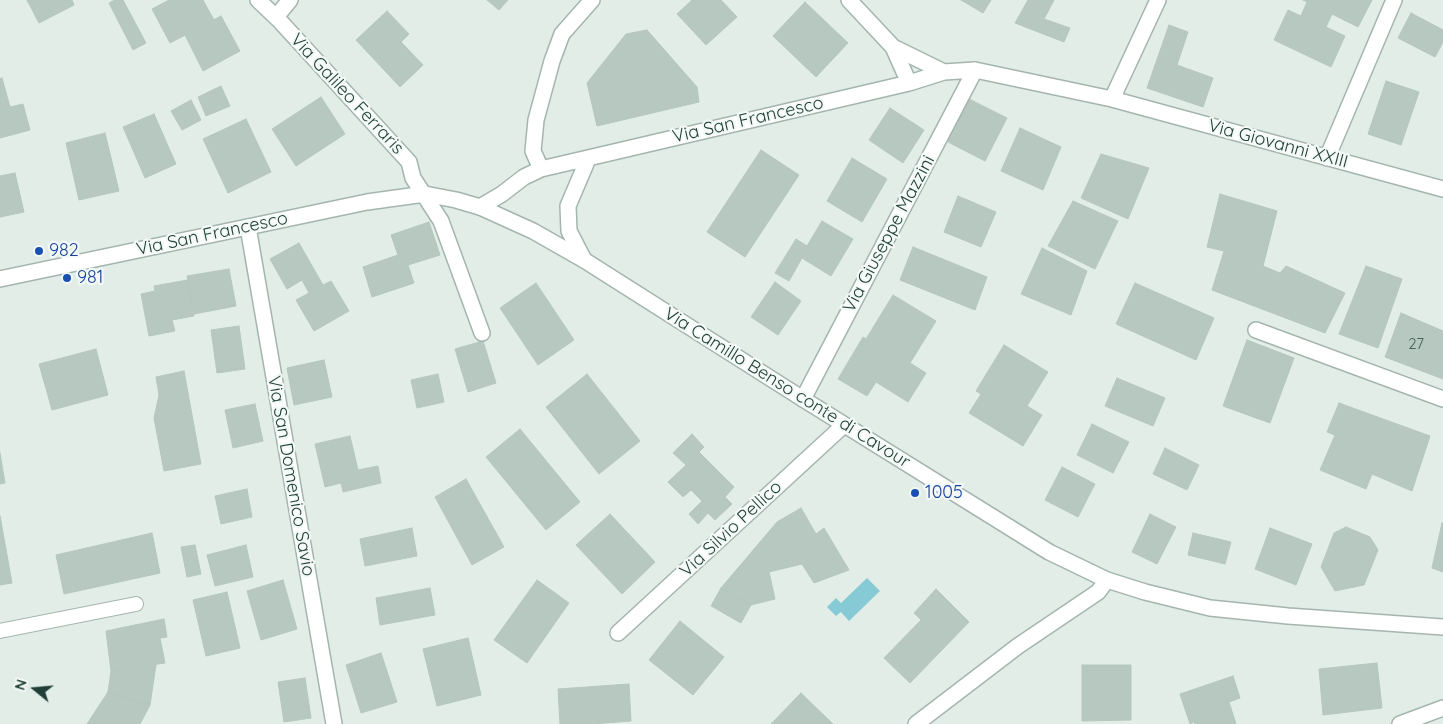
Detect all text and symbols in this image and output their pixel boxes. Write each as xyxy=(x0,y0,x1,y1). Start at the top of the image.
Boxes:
street label: Via Galileo Ferraris xyxy=(286,29,408,159)
street label: Via San Francesco xyxy=(670,92,826,148)
street label: Via Giovanni XXIII xyxy=(1206,115,1350,173)
street label: Via Giuseppe Mazzini xyxy=(838,152,940,316)
street label: Via San Francesco xyxy=(134,207,290,261)
place label: 982 xyxy=(49,240,79,262)
marker: 982 xyxy=(33,245,45,257)
place label: 981 xyxy=(77,267,103,289)
marker: 981 xyxy=(61,272,73,284)
street label: Via Camillo Benso conte di Cavour xyxy=(660,303,914,473)
house number: 27 xyxy=(1408,335,1424,353)
street label: Via San Domenico Savio xyxy=(263,374,319,578)
street label: Via Silvio Pellico xyxy=(676,476,786,582)
place label: 1005 xyxy=(925,482,963,504)
marker: 1005 xyxy=(909,487,921,499)
north arrow xyxy=(10,664,60,714)
text: N xyxy=(11,677,31,692)

